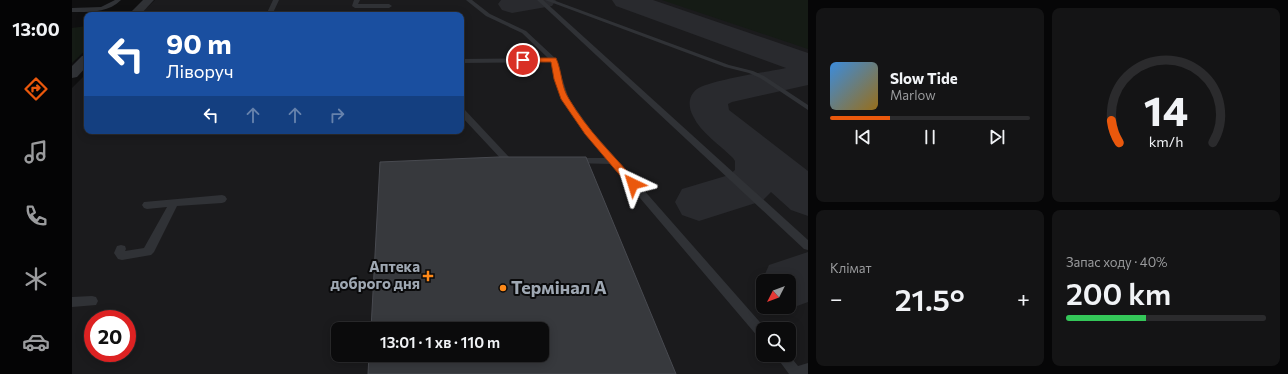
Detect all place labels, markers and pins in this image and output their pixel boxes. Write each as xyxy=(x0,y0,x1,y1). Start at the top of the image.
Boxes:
pin xyxy=(506,43,540,77)
place label: Аптека доброго дня xyxy=(330,257,420,292)
marker: Аптека доброго дня xyxy=(423,271,433,281)
place label: Термінал А xyxy=(511,276,607,298)
marker: Термінал А xyxy=(498,283,508,293)

